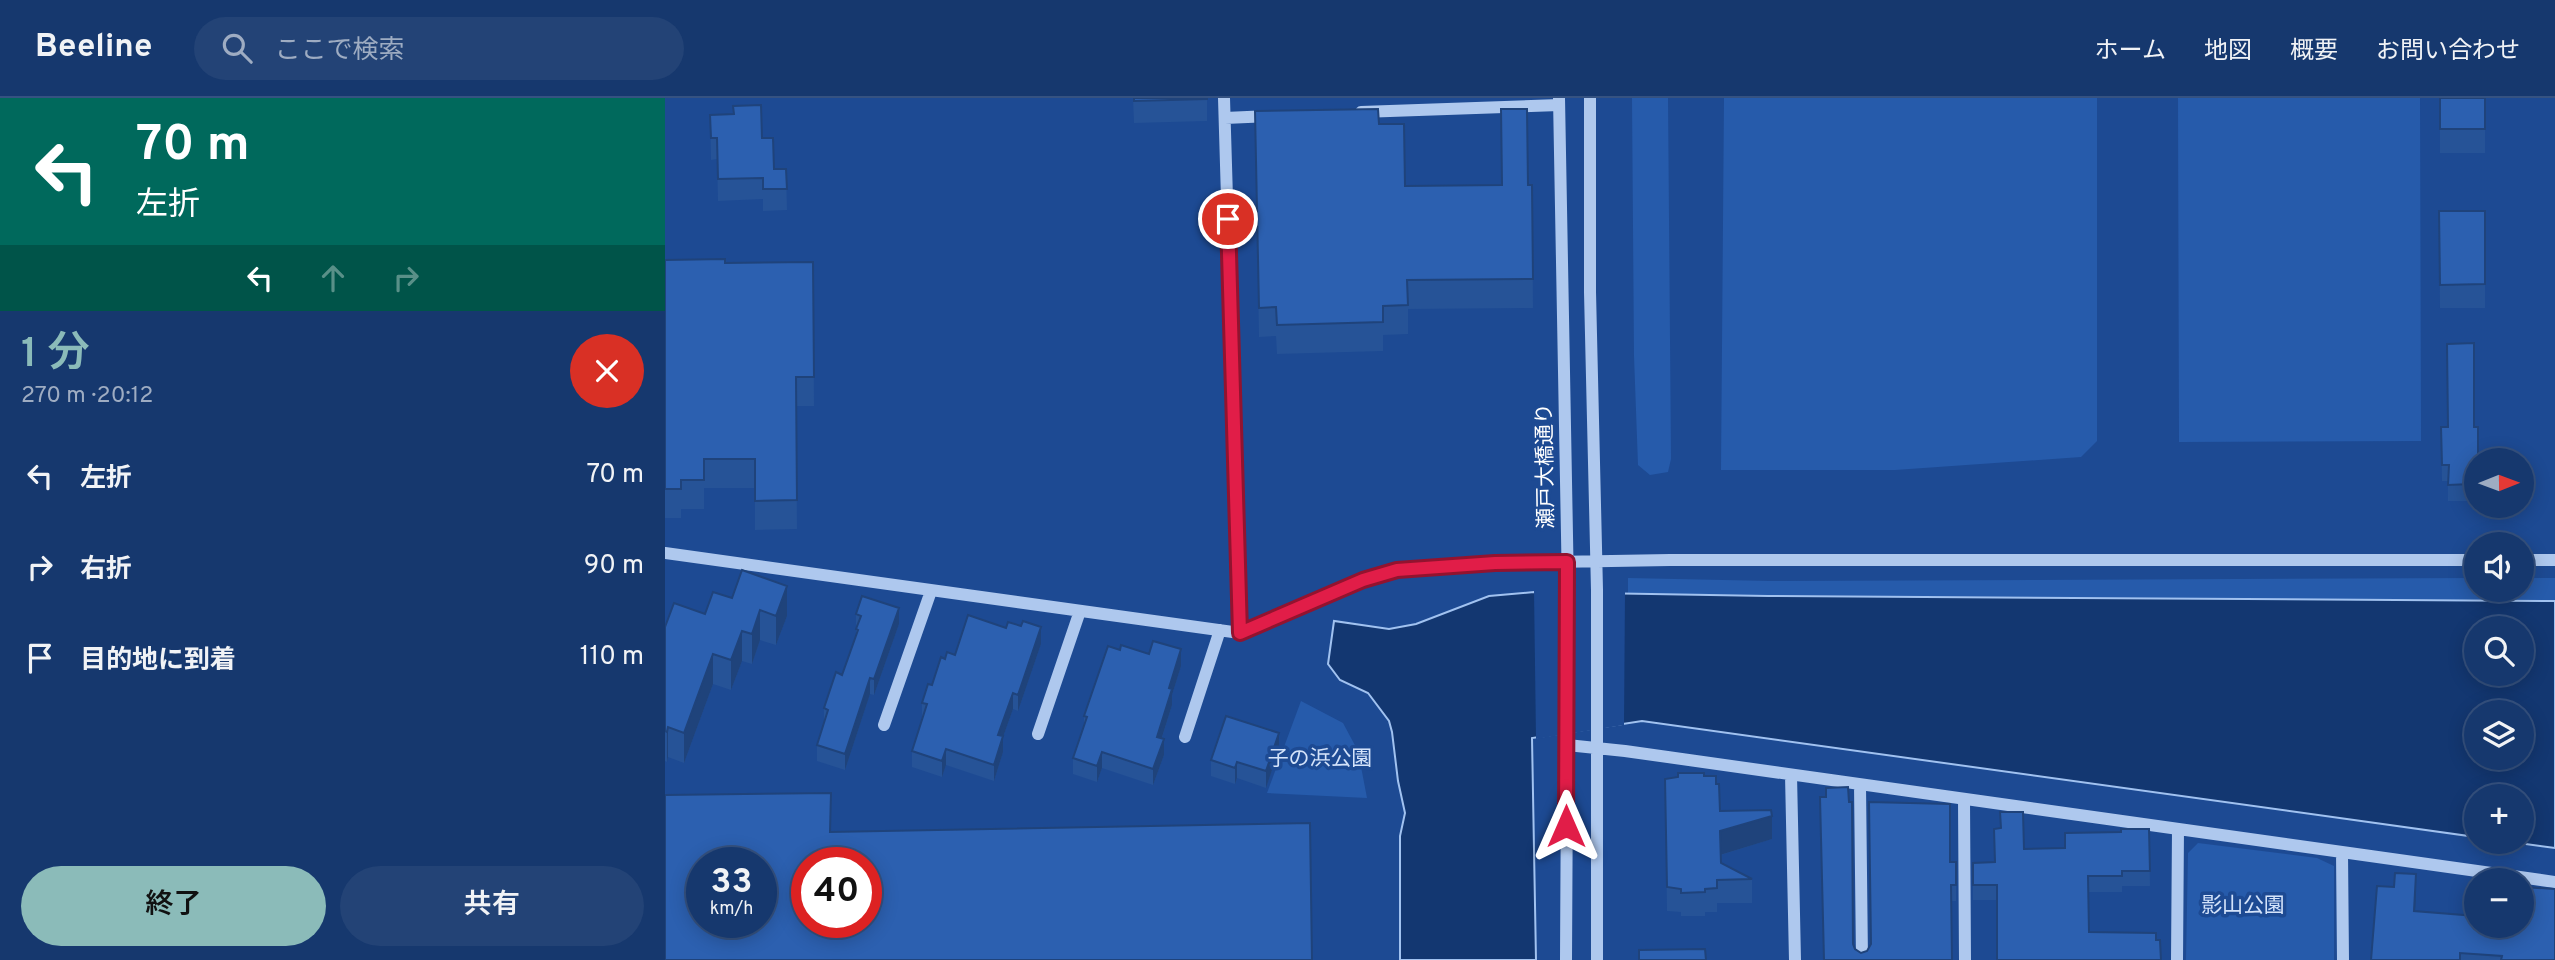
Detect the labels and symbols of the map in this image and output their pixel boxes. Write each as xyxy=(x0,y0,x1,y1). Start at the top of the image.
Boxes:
pin xyxy=(1198,189,1258,249)
street label: 瀬戸大橋通り xyxy=(1532,403,1561,529)
north arrow xyxy=(2464,448,2534,518)
park label: 子の浜公園 xyxy=(1268,746,1373,773)
position arrow xyxy=(1529,789,1603,863)
speed limit sign: 40 xyxy=(791,847,882,938)
park label: 影山公園 xyxy=(2201,893,2285,920)

